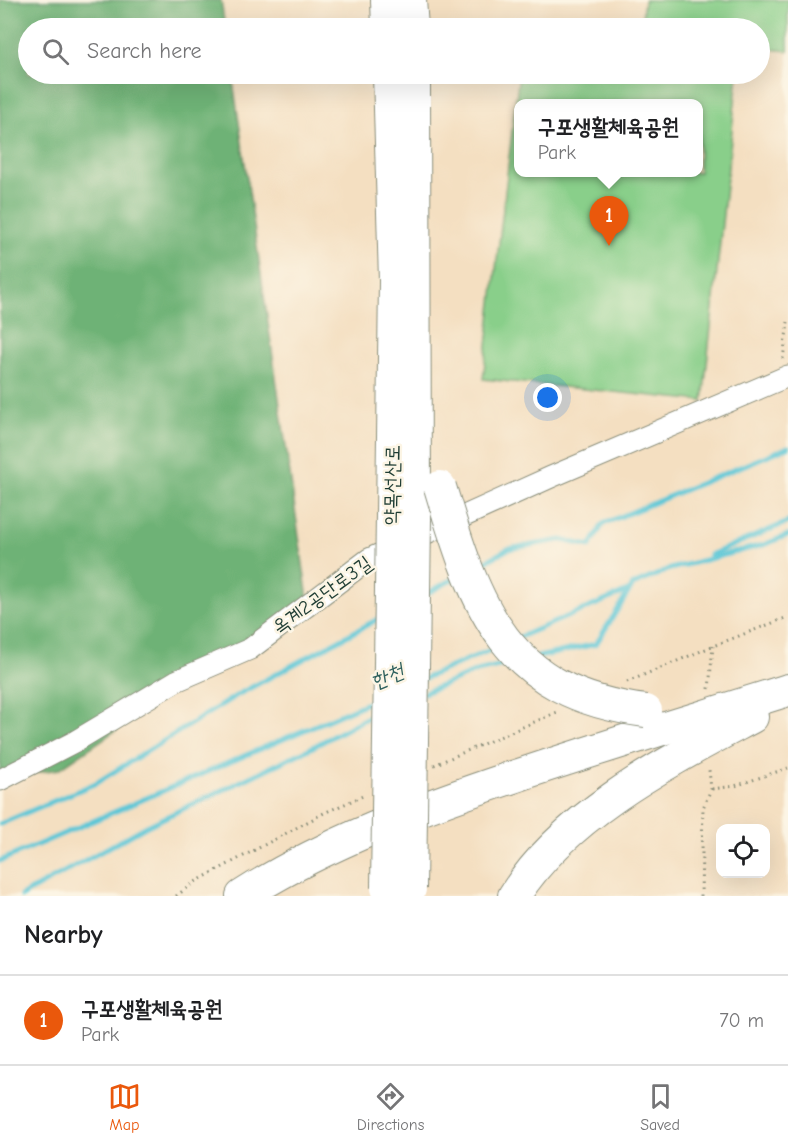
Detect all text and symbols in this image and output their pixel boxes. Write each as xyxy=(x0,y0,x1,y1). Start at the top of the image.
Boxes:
search box xyxy=(18,18,770,84)
icon: search xyxy=(39,35,72,68)
text: Search here xyxy=(87,38,202,64)
popup xyxy=(514,99,703,177)
text: 구포생활체육공원 xyxy=(538,114,679,140)
text: Park xyxy=(538,141,576,164)
pin: 1 xyxy=(590,196,628,246)
your location xyxy=(533,383,562,412)
street label: 약목선산로 xyxy=(380,445,404,525)
street label: 옥계2공단로3길 xyxy=(268,551,376,639)
water label: 한천 xyxy=(367,658,409,694)
map controls xyxy=(716,824,770,878)
button: locate xyxy=(716,824,770,878)
text: Nearby xyxy=(24,920,103,950)
text: 구포생활체육공원 xyxy=(81,996,223,1022)
text: 1 xyxy=(40,1009,47,1032)
text: 70 m xyxy=(719,1009,764,1032)
text: Park xyxy=(81,1023,119,1046)
tab: Map xyxy=(108,1080,141,1134)
tab: Directions xyxy=(357,1080,424,1134)
tab: Saved xyxy=(640,1080,680,1134)

